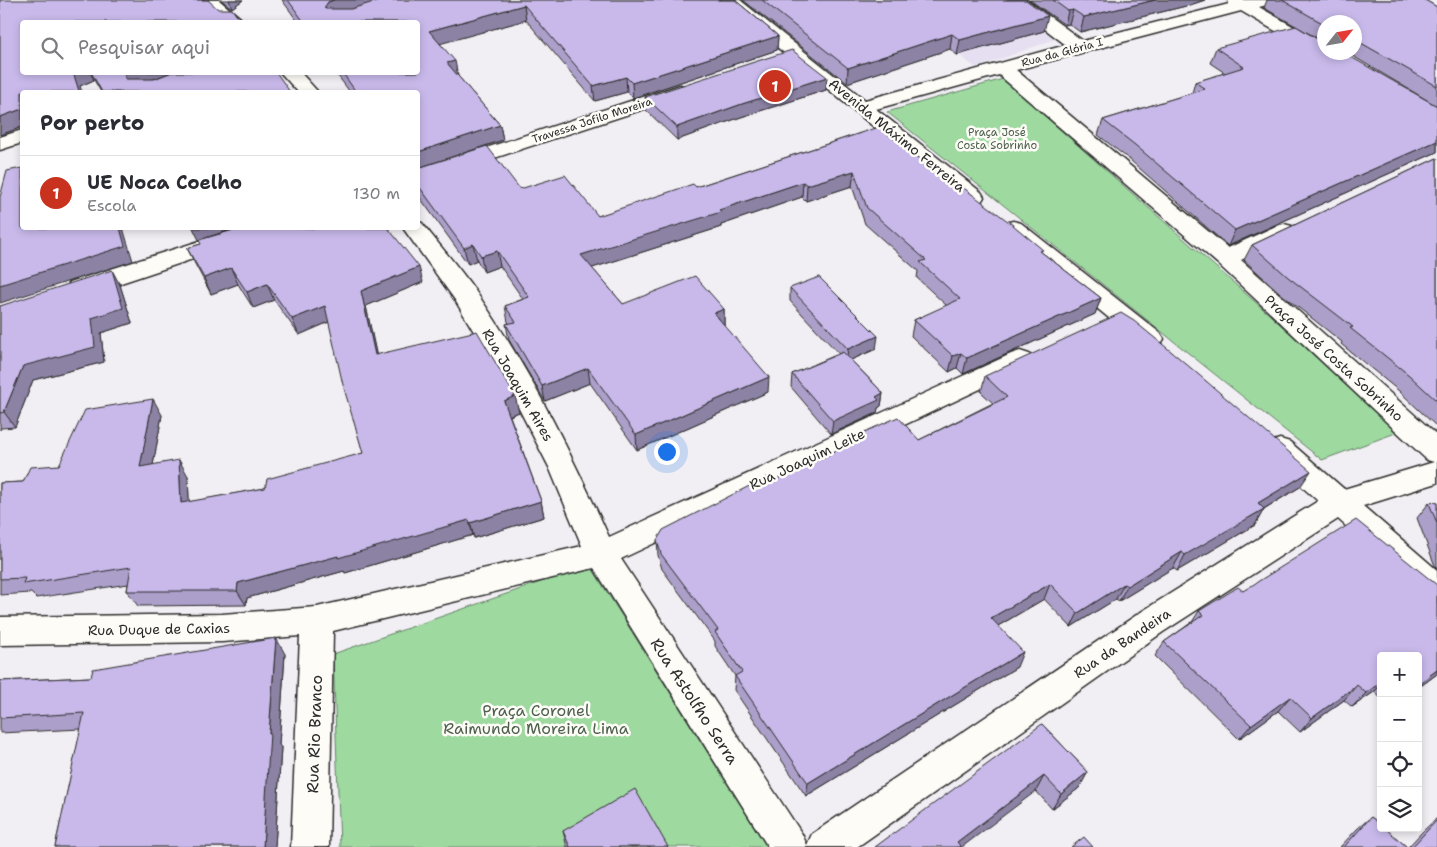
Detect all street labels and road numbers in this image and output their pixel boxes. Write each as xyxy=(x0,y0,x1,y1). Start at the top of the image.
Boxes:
street label: Rua da Glória I xyxy=(1020,34,1105,71)
street label: Avenida Máximo Ferreira xyxy=(825,74,969,196)
street label: Travessa Jofilo Moreira xyxy=(530,94,654,147)
street label: Praça José Costa Sobrinho xyxy=(1261,291,1407,425)
street label: Rua Joaquim Aires xyxy=(478,325,558,445)
street label: Rua Joaquim Leite xyxy=(746,424,868,494)
street label: Rua da Bandeira xyxy=(1070,604,1174,682)
street label: Rua Duque de Caxias xyxy=(88,619,230,639)
street label: Rua Astolfho Serra xyxy=(646,634,743,768)
street label: Rua Rio Branco xyxy=(302,674,327,794)

